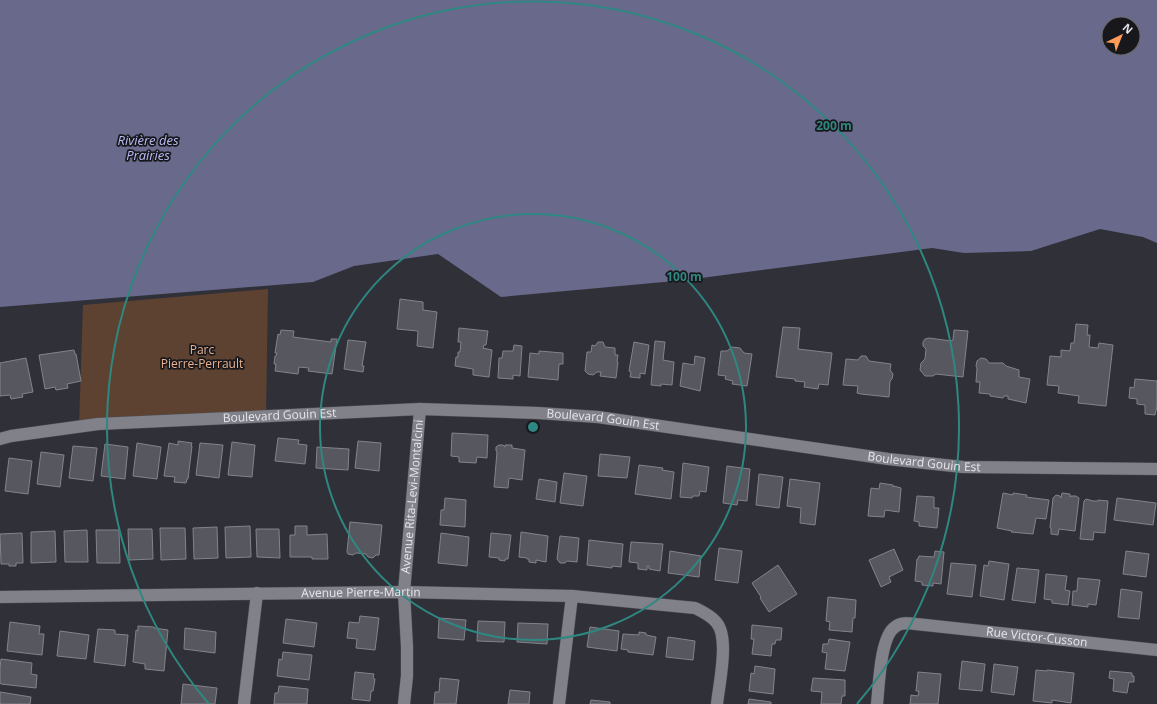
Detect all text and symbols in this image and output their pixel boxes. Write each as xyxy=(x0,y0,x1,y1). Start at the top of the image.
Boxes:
north arrow xyxy=(1101,16,1141,56)
text: N xyxy=(1120,20,1137,37)
text: 200 m xyxy=(816,117,852,134)
water label: Rivière des Prairies xyxy=(117,131,179,164)
text: 100 m xyxy=(666,268,702,285)
park label: Parc Pierre-Perrault xyxy=(161,341,243,372)
street label: Boulevard Gouin Est xyxy=(222,404,337,426)
street label: Boulevard Gouin Est xyxy=(546,405,661,434)
street label: Avenue Rita-Levi-Montalcini xyxy=(397,419,427,574)
centre of rings xyxy=(526,420,540,434)
street label: Boulevard Gouin Est xyxy=(866,447,981,475)
street label: Avenue Pierre-Martin xyxy=(301,583,421,601)
street label: Rue Victor-Cusson xyxy=(985,623,1088,650)

